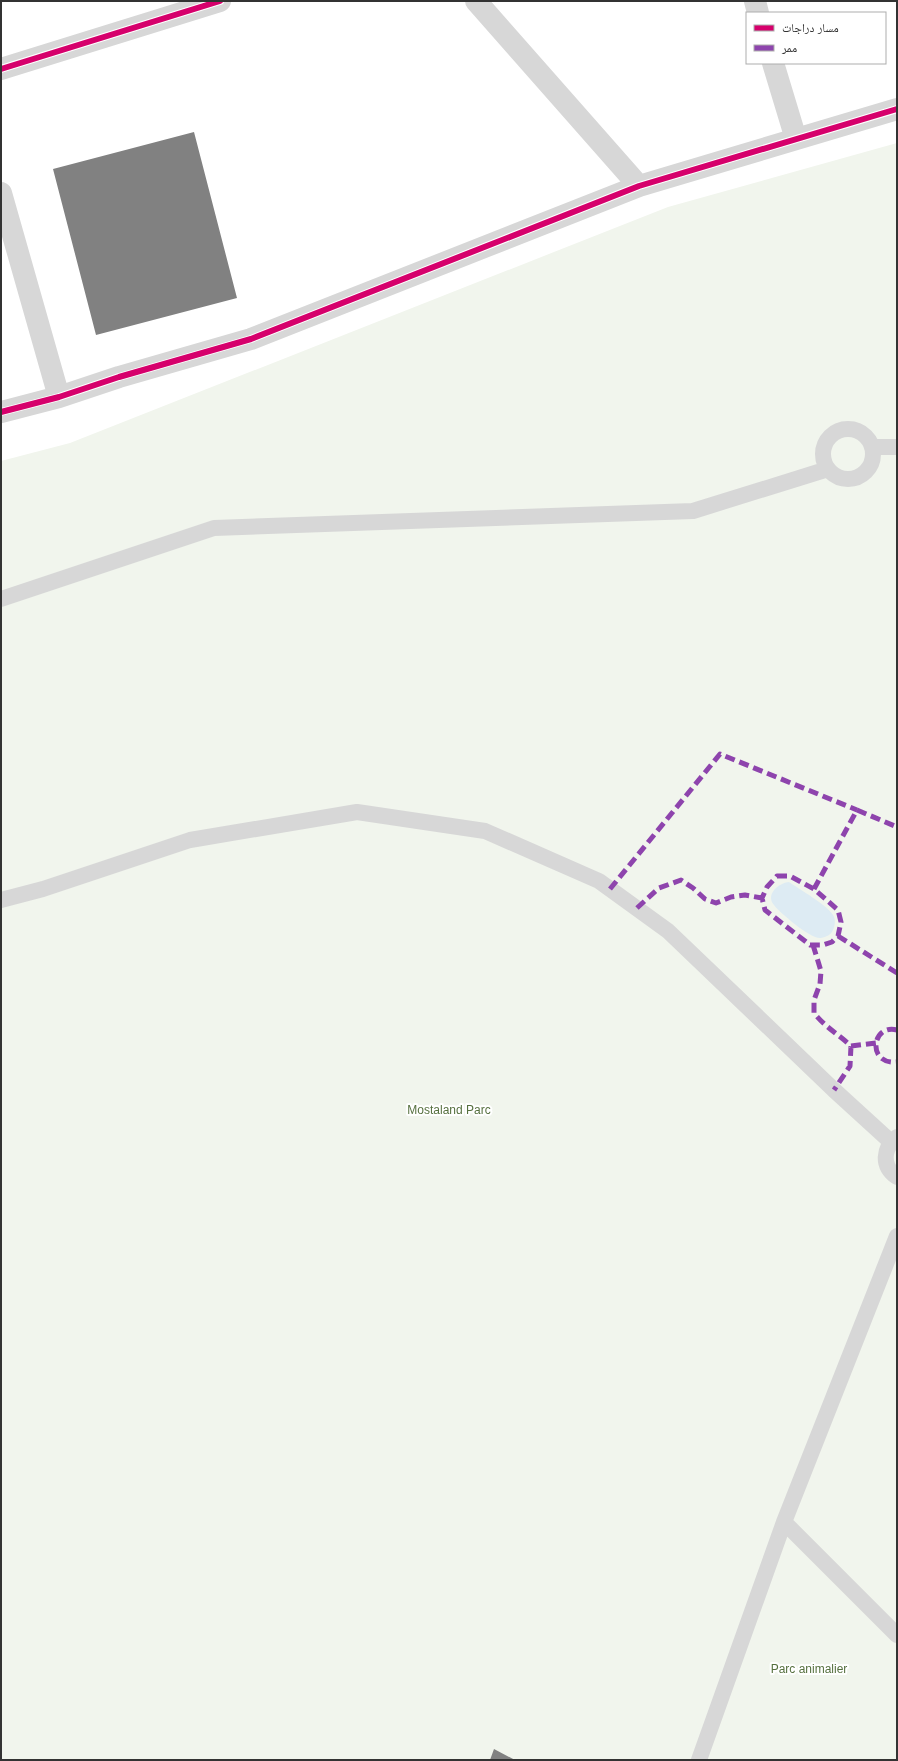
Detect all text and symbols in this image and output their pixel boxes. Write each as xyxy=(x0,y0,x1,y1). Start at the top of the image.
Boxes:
legend xyxy=(746,12,886,64)
text: مسار دراجات xyxy=(782,21,839,35)
text: ممر xyxy=(781,41,797,55)
park label: Mostaland Parc xyxy=(407,1103,491,1117)
park label: Parc animalier xyxy=(771,1662,847,1676)

